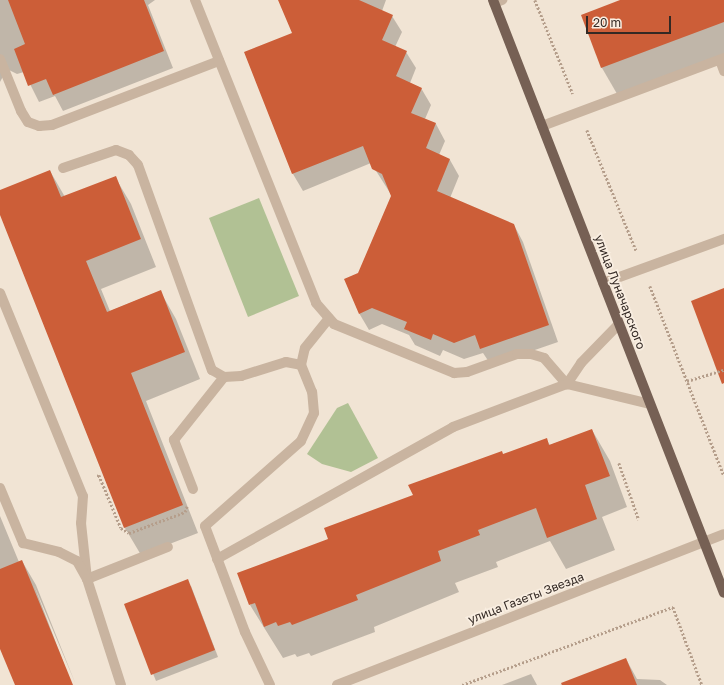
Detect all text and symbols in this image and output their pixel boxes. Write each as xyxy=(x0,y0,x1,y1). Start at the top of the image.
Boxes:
scale bar xyxy=(588,8,673,34)
text: 20 m xyxy=(593,15,621,30)
street label: улица Луначарского xyxy=(592,233,648,351)
street label: улица Газеты Звезда xyxy=(466,569,586,627)

